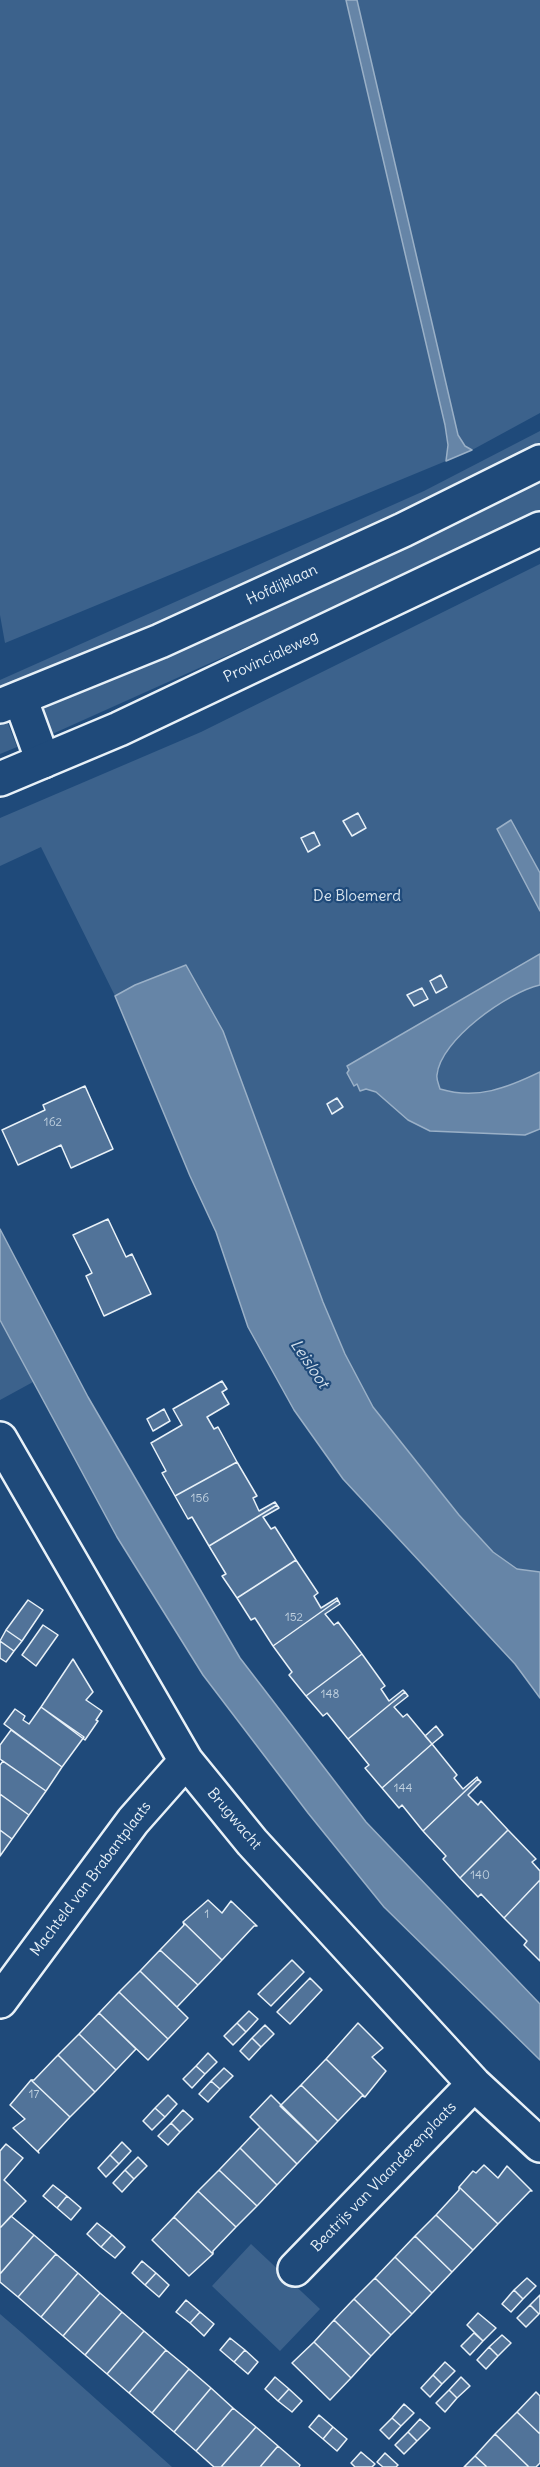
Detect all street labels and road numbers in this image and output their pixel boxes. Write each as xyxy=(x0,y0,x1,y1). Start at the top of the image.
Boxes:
street label: Hofdijklaan xyxy=(244,561,320,609)
street label: Provincialeweg xyxy=(221,627,321,687)
street label: Brugwacht xyxy=(203,1785,265,1853)
street label: Machteld van Brabantplaats xyxy=(27,1798,155,1960)
street label: Beatrijs van Vlaanderenplaats xyxy=(308,2098,460,2256)

